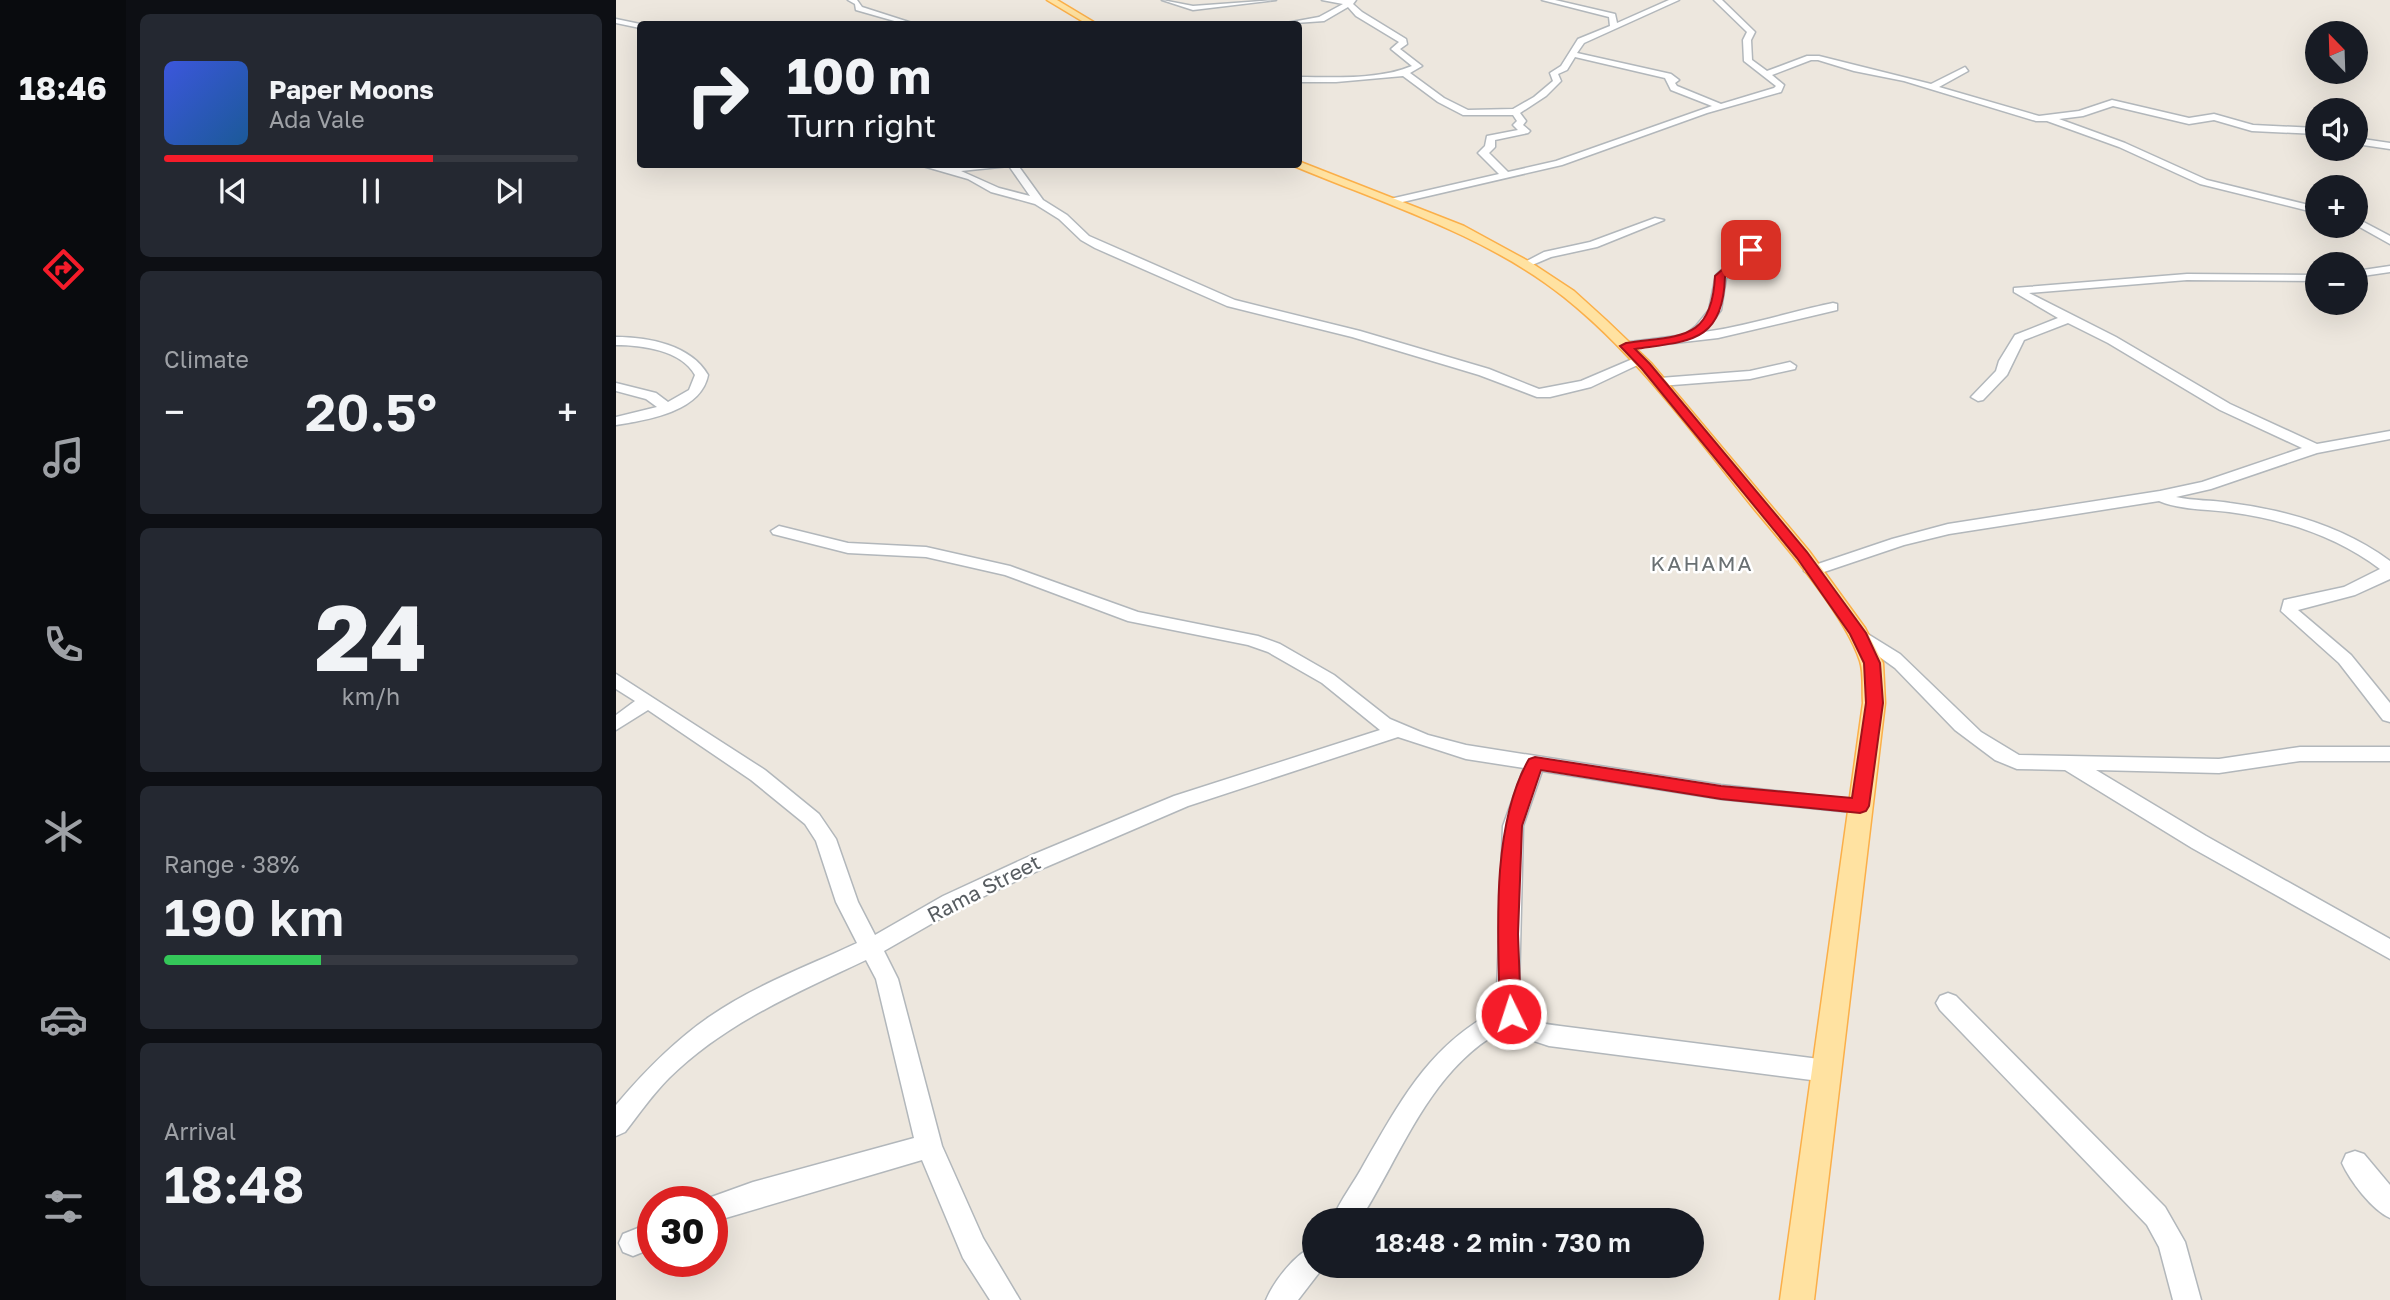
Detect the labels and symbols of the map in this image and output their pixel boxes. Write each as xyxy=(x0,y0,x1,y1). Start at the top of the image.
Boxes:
north arrow xyxy=(2305,21,2368,84)
pin xyxy=(1721,220,1781,280)
district label: KAHAMA xyxy=(1650,550,1754,576)
street label: Rama Street xyxy=(922,848,1045,928)
position arrow xyxy=(1474,977,1548,1051)
speed limit sign: 30 xyxy=(637,1186,728,1277)

